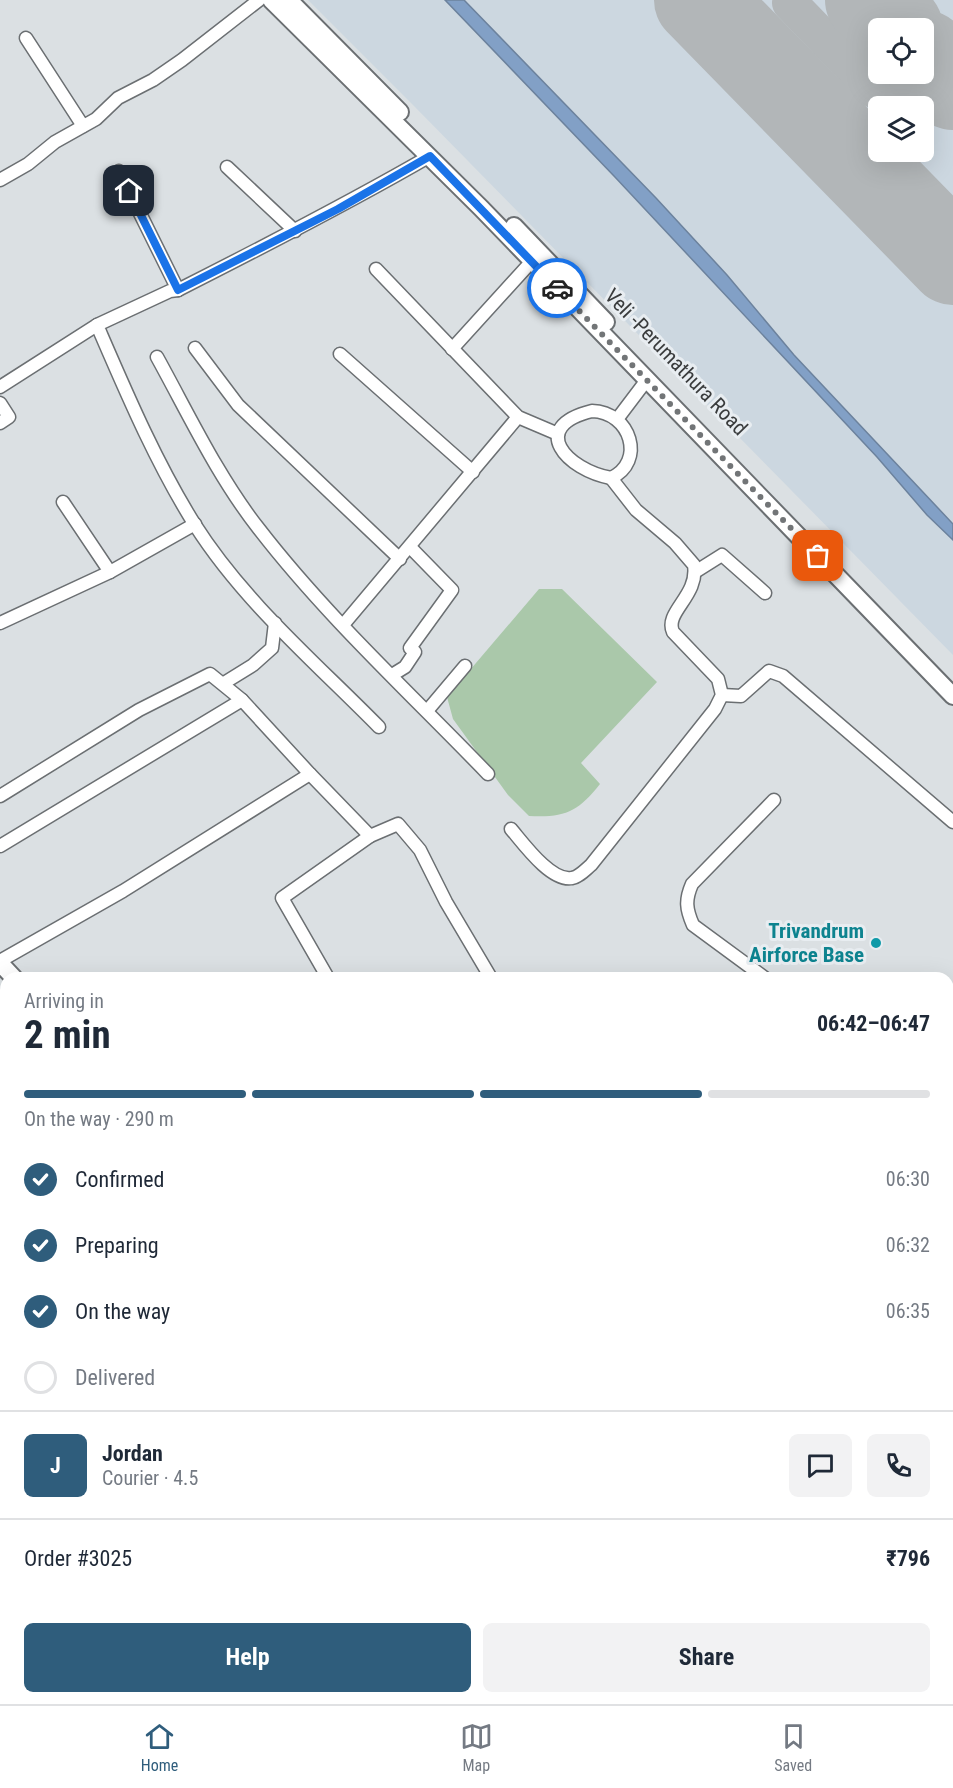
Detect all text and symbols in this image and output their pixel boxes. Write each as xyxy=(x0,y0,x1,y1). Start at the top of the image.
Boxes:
map controls xyxy=(868,18,934,162)
button: locate xyxy=(868,18,934,84)
button: layers xyxy=(868,96,934,162)
pin xyxy=(103,165,154,216)
icon: home xyxy=(112,174,145,207)
courier xyxy=(527,258,587,318)
icon: car xyxy=(541,272,574,305)
street label: Veli -Perumathura Road xyxy=(600,284,752,440)
pin xyxy=(792,530,843,581)
icon: bag xyxy=(801,539,834,572)
place label: Trivandrum Airforce Base xyxy=(749,919,864,967)
marker: Trivandrum Airforce Base xyxy=(869,936,883,950)
text: Arriving in xyxy=(24,989,104,1013)
text: 06:42–06:47 xyxy=(817,1011,930,1036)
text: 2 min xyxy=(24,1012,111,1058)
text: On the way · 290 m xyxy=(24,1107,174,1131)
icon: check xyxy=(24,1163,57,1196)
text: Confirmed xyxy=(75,1167,164,1192)
text: 06:30 xyxy=(886,1167,930,1191)
icon: check xyxy=(24,1229,57,1262)
text: Preparing xyxy=(75,1233,159,1258)
text: 06:32 xyxy=(886,1233,930,1257)
icon: check xyxy=(24,1295,57,1328)
text: On the way xyxy=(75,1299,170,1324)
text: 06:35 xyxy=(886,1299,930,1323)
text: Delivered xyxy=(75,1365,155,1390)
button: chat xyxy=(789,1434,852,1497)
button: phone xyxy=(867,1434,930,1497)
text: Jordan xyxy=(102,1441,163,1466)
text: J xyxy=(50,1453,61,1478)
text: Courier · 4.5 xyxy=(102,1466,198,1490)
text: Order #3025 xyxy=(24,1546,132,1571)
text: ₹796 xyxy=(886,1546,930,1571)
button: Help xyxy=(24,1623,471,1692)
button: Share xyxy=(483,1623,930,1692)
tab: Home xyxy=(141,1720,178,1775)
tab: Map xyxy=(460,1720,493,1775)
tab: Saved xyxy=(774,1720,812,1775)

